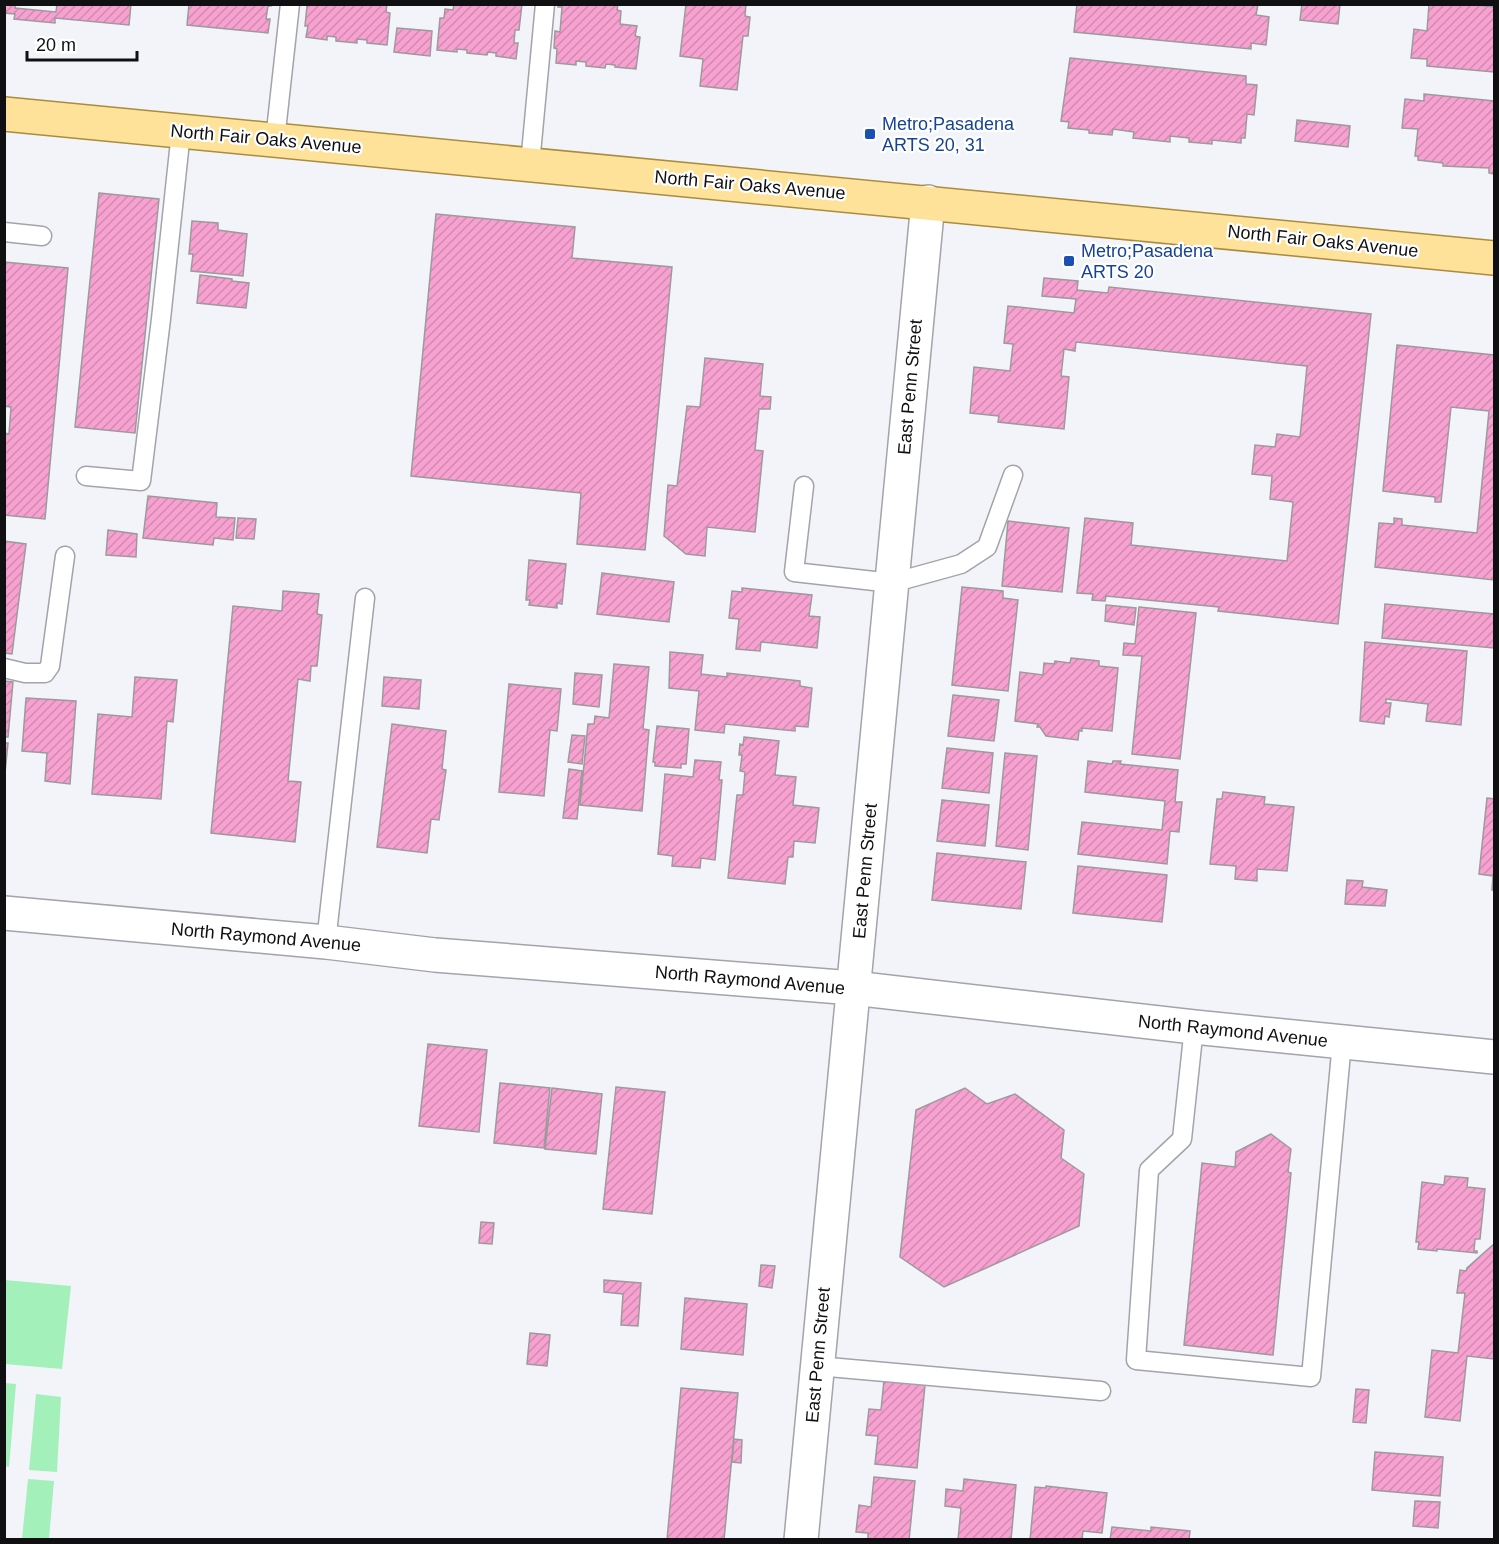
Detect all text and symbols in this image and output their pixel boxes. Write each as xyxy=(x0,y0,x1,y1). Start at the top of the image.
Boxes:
scale bar xyxy=(27,24,136,62)
text: 20 m xyxy=(36,35,76,55)
place label: Metro;Pasadena ARTS 20, 31 xyxy=(882,114,1015,155)
street label: North Fair Oaks Avenue xyxy=(170,121,362,157)
marker: Metro;Pasadena ARTS 20, 31 xyxy=(863,127,877,141)
street label: North Fair Oaks Avenue xyxy=(654,167,846,203)
street label: North Fair Oaks Avenue xyxy=(1227,221,1419,261)
place label: Metro;Pasadena ARTS 20 xyxy=(1081,241,1214,282)
marker: Metro;Pasadena ARTS 20 xyxy=(1062,254,1076,268)
street label: East Penn Street xyxy=(894,318,926,456)
street label: East Penn Street xyxy=(849,802,881,940)
street label: North Raymond Avenue xyxy=(170,919,362,955)
street label: North Raymond Avenue xyxy=(654,962,846,998)
street label: North Raymond Avenue xyxy=(1137,1011,1329,1051)
street label: East Penn Street xyxy=(802,1286,834,1424)

